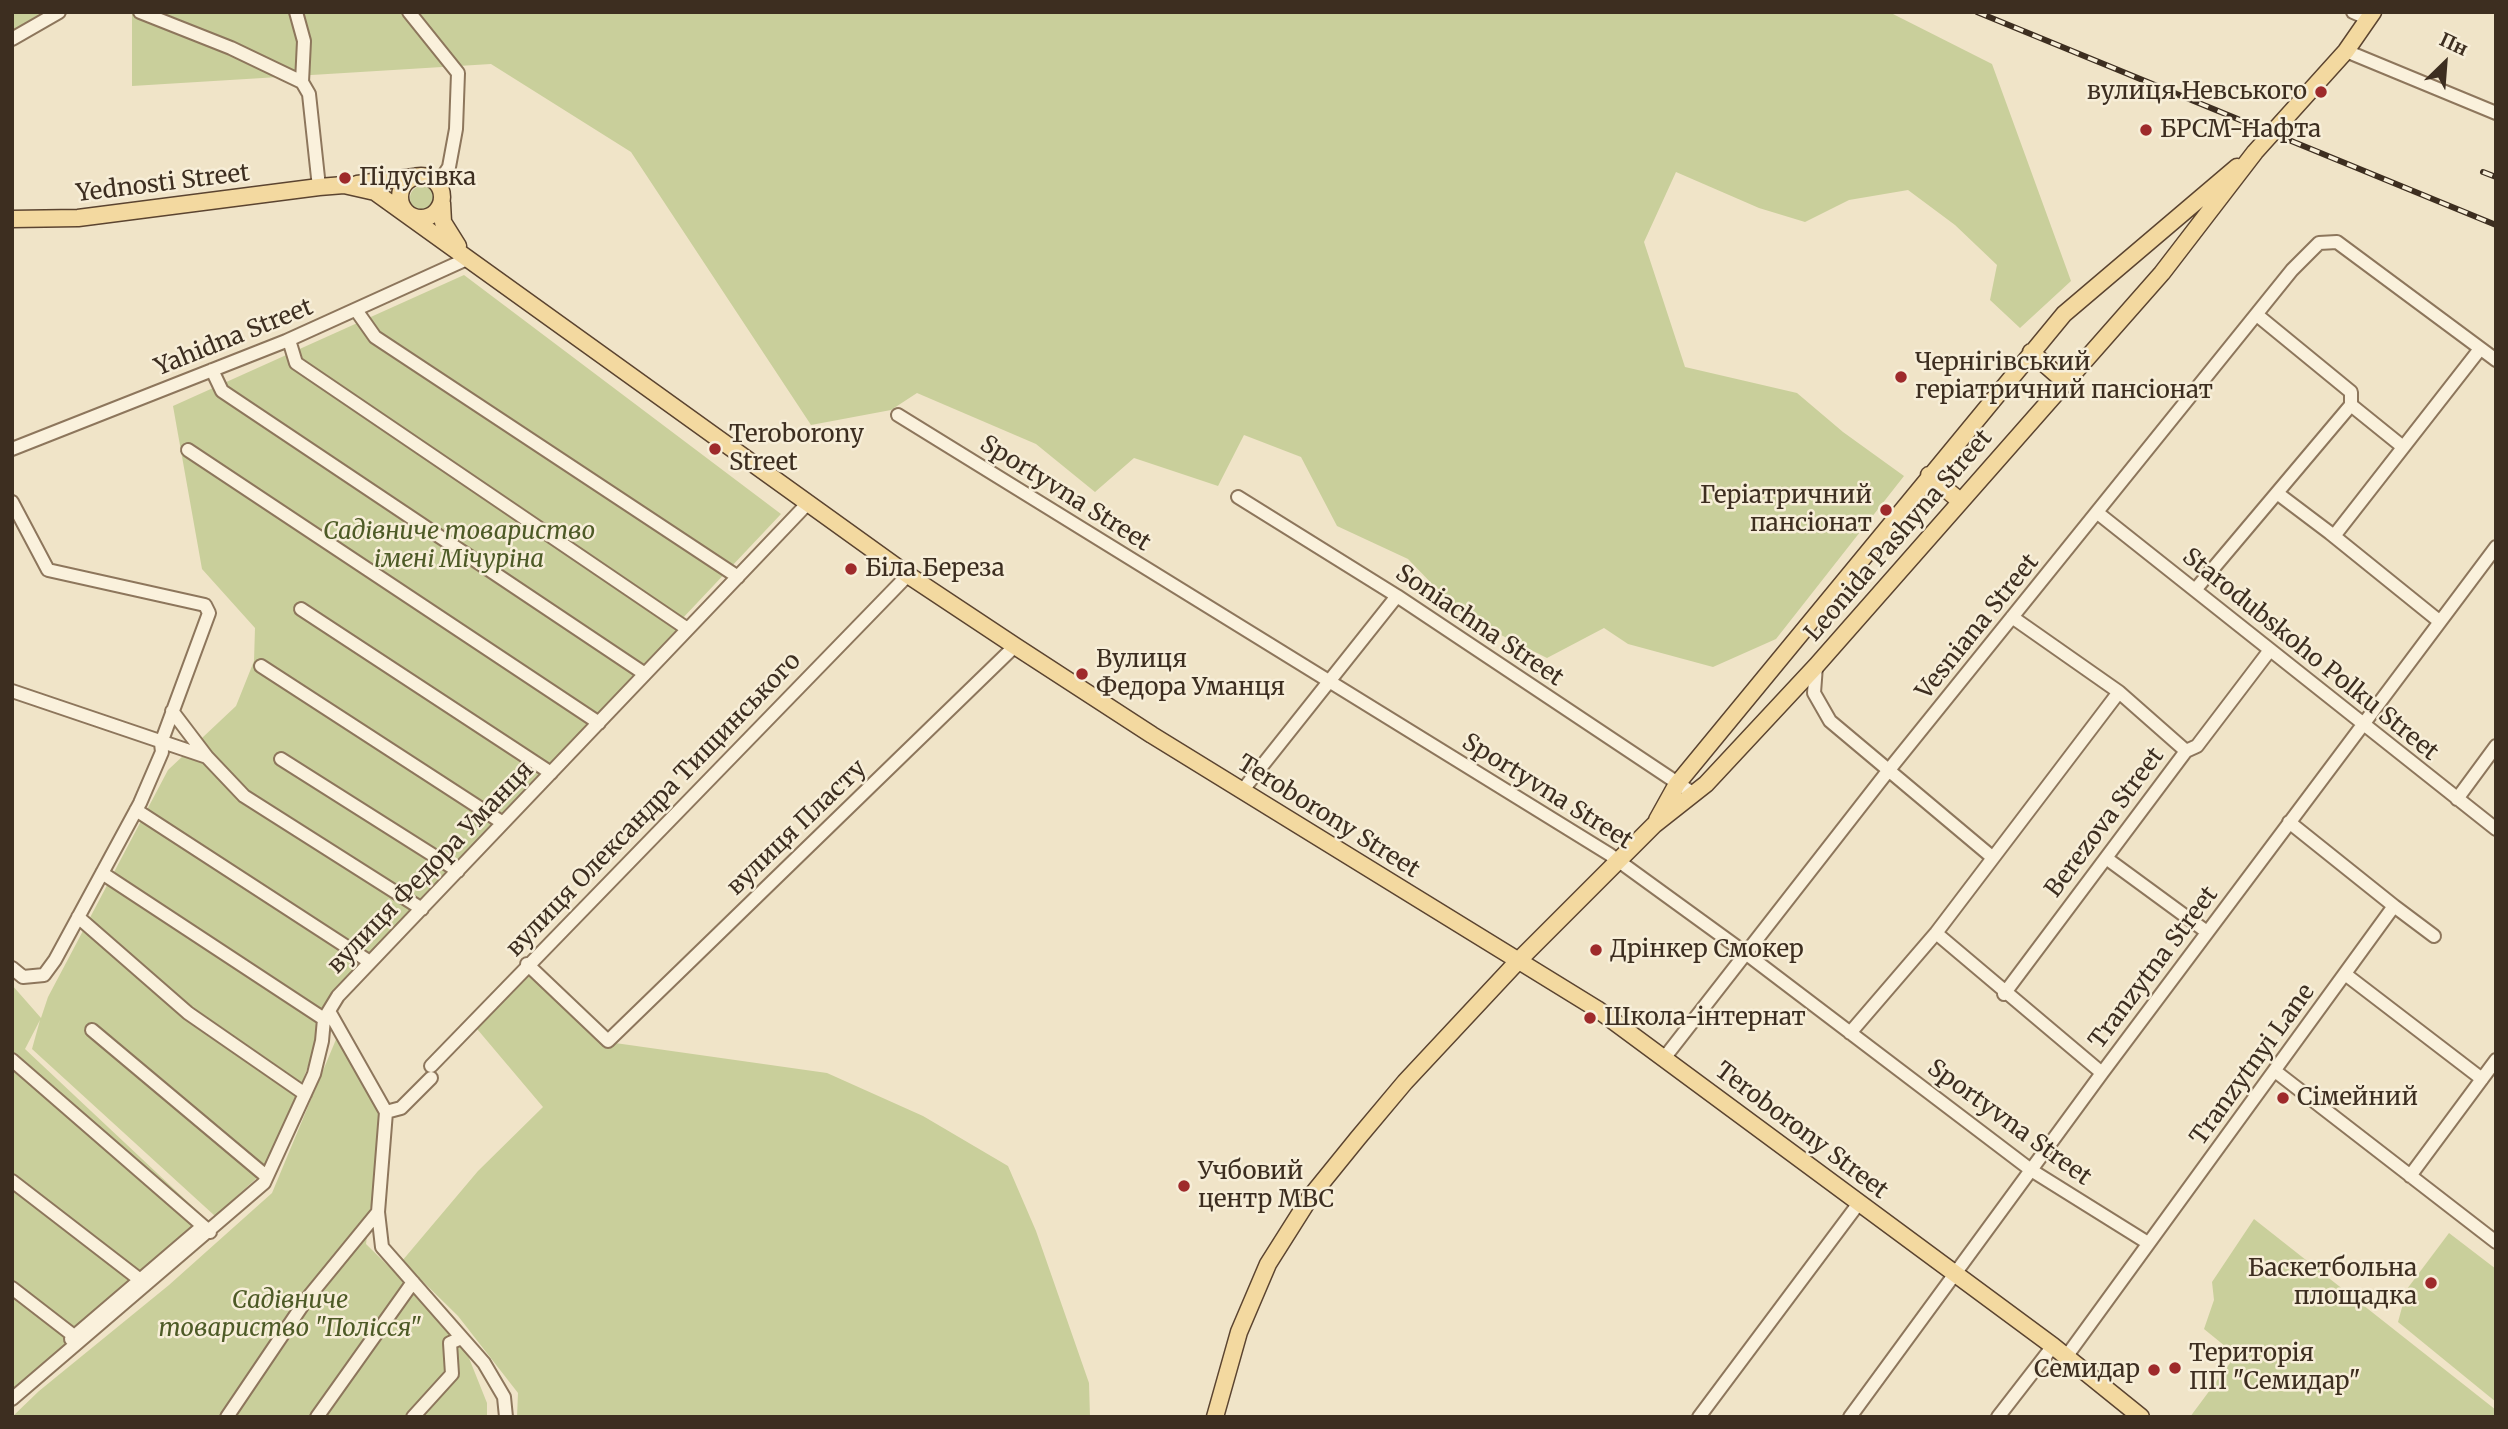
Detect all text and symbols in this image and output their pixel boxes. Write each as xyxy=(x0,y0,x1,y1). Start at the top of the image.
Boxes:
text: Пн xyxy=(2436,27,2472,61)
north arrow xyxy=(2410,28,2480,98)
place label: вулиця Невського xyxy=(2087,78,2307,106)
marker: вулиця Невського xyxy=(2313,84,2329,100)
place label: БРСМ-Нафта xyxy=(2160,116,2321,144)
marker: БРСМ-Нафта xyxy=(2138,122,2154,138)
street label: Yednosti Street xyxy=(75,159,251,209)
place label: Підусівка xyxy=(359,164,476,192)
marker: Підусівка xyxy=(337,170,353,186)
street label: Yahidna Street xyxy=(151,293,317,383)
place label: Чернігівський геріатричний пансіонат xyxy=(1915,349,2213,405)
marker: Чернігівський геріатричний пансіонат xyxy=(1893,369,1909,385)
place label: Teroborony Street xyxy=(729,421,864,477)
street label: Leonida Pashyna Street xyxy=(1799,424,1999,648)
street label: Sportyvna Street xyxy=(975,430,1155,558)
marker: Teroborony Street xyxy=(707,441,723,457)
place label: Геріатричний пансіонат xyxy=(1700,482,1872,538)
marker: Геріатричний пансіонат xyxy=(1878,502,1894,518)
park label: Садівниче товариство імені Мічуріна xyxy=(323,518,595,574)
street label: Starodubskoho Polku Street xyxy=(2176,543,2444,767)
street label: Vesniana Street xyxy=(1911,549,2045,705)
place label: Біла Береза xyxy=(865,555,1005,583)
street label: Soniachna Street xyxy=(1390,559,1568,693)
marker: Біла Береза xyxy=(843,561,859,577)
place label: Вулиця Федора Уманця xyxy=(1096,646,1285,702)
street label: вулиця Олександра Тищинського xyxy=(501,647,807,963)
marker: Вулиця Федора Уманця xyxy=(1074,666,1090,682)
street label: Sportyvna Street xyxy=(1457,728,1637,856)
street label: Berezova Street xyxy=(2039,743,2171,903)
street label: Teroborony Street xyxy=(1232,749,1424,885)
street label: вулиця Пласту xyxy=(721,754,873,902)
street label: вулиця Федора Уманця xyxy=(322,756,540,980)
street label: Tranzytna Street xyxy=(2084,881,2224,1055)
place label: Дрінкер Смокер xyxy=(1610,936,1804,964)
marker: Дрінкер Смокер xyxy=(1588,942,1604,958)
street label: Tranzytnyi Lane xyxy=(2185,979,2321,1151)
place label: Школа-інтернат xyxy=(1604,1004,1806,1032)
marker: Школа-інтернат xyxy=(1582,1010,1598,1026)
street label: Sportyvna Street xyxy=(1921,1054,2097,1192)
street label: Teroborony Street xyxy=(1709,1057,1893,1205)
place label: Сімейний xyxy=(2297,1084,2418,1112)
marker: Сімейний xyxy=(2275,1090,2291,1106)
place label: Учбовий центр МВС xyxy=(1198,1158,1334,1214)
marker: Учбовий центр МВС xyxy=(1176,1178,1192,1194)
place label: Баскетбольна площадка xyxy=(2248,1255,2417,1311)
marker: Баскетбольна площадка xyxy=(2423,1275,2439,1291)
park label: Садівниче товариство "Полісся" xyxy=(158,1287,422,1343)
place label: Територія ПП "Семидар" xyxy=(2189,1340,2361,1396)
place label: Семидар xyxy=(2034,1356,2140,1384)
marker: Територія ПП "Семидар" xyxy=(2167,1360,2183,1376)
marker: Семидар xyxy=(2146,1362,2162,1378)

